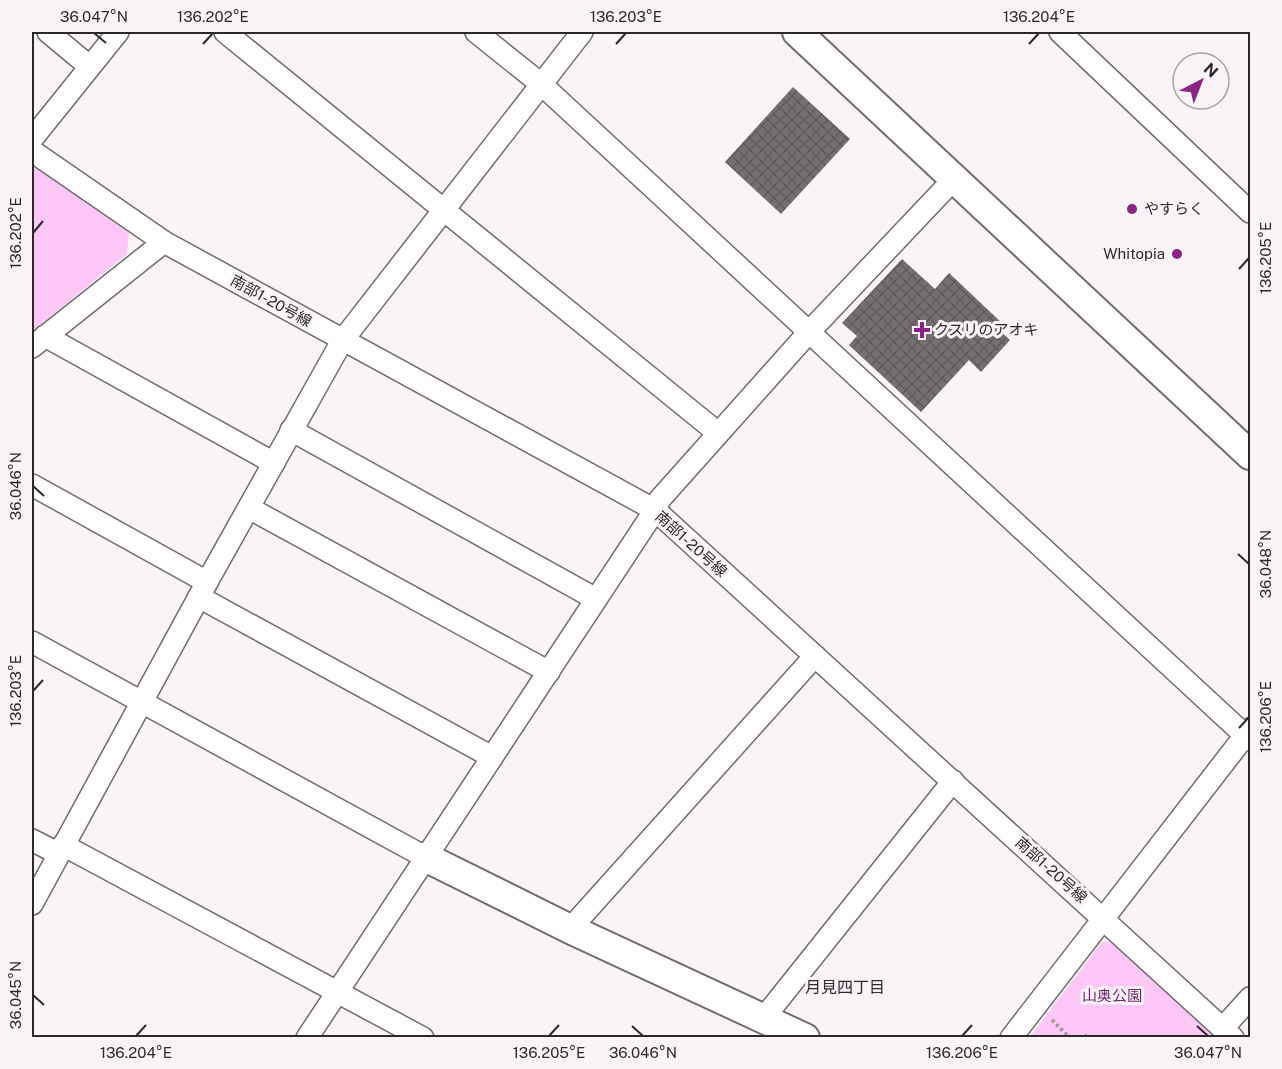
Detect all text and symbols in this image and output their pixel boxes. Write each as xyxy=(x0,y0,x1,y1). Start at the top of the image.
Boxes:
text: 36.047°N xyxy=(60,8,128,25)
text: 136.202°E xyxy=(177,8,249,25)
text: 136.203°E xyxy=(590,8,662,25)
text: 136.204°E xyxy=(1003,8,1075,25)
north arrow xyxy=(1171,51,1231,111)
text: N xyxy=(1200,59,1222,81)
text: 136.202°E xyxy=(7,197,24,269)
place label: やすらく xyxy=(1144,200,1204,217)
marker: やすらく xyxy=(1125,202,1139,216)
text: 136.205°E xyxy=(1257,222,1274,294)
place label: Whitopia xyxy=(1103,245,1165,262)
marker: Whitopia xyxy=(1170,247,1184,261)
street label: 南部1-20号線 xyxy=(228,271,315,330)
place label: クスリのアオキ xyxy=(934,321,1039,338)
marker: クスリのアオキ xyxy=(915,323,929,337)
text: 36.046°N xyxy=(7,452,24,520)
street label: 南部1-20号線 xyxy=(652,507,730,580)
text: 36.048°N xyxy=(1257,530,1274,598)
text: 136.203°E xyxy=(7,655,24,727)
text: 136.206°E xyxy=(1257,681,1274,753)
street label: 南部1-20号線 xyxy=(1012,833,1090,906)
text: 36.045°N xyxy=(7,961,24,1029)
district label: 月見四丁目 xyxy=(805,978,885,997)
park label: 山奥公園 xyxy=(1082,987,1142,1004)
text: 136.204°E xyxy=(100,1044,172,1061)
text: 136.205°E xyxy=(513,1044,585,1061)
text: 36.046°N xyxy=(609,1044,677,1061)
text: 136.206°E xyxy=(926,1044,998,1061)
text: 36.047°N xyxy=(1174,1044,1242,1061)

